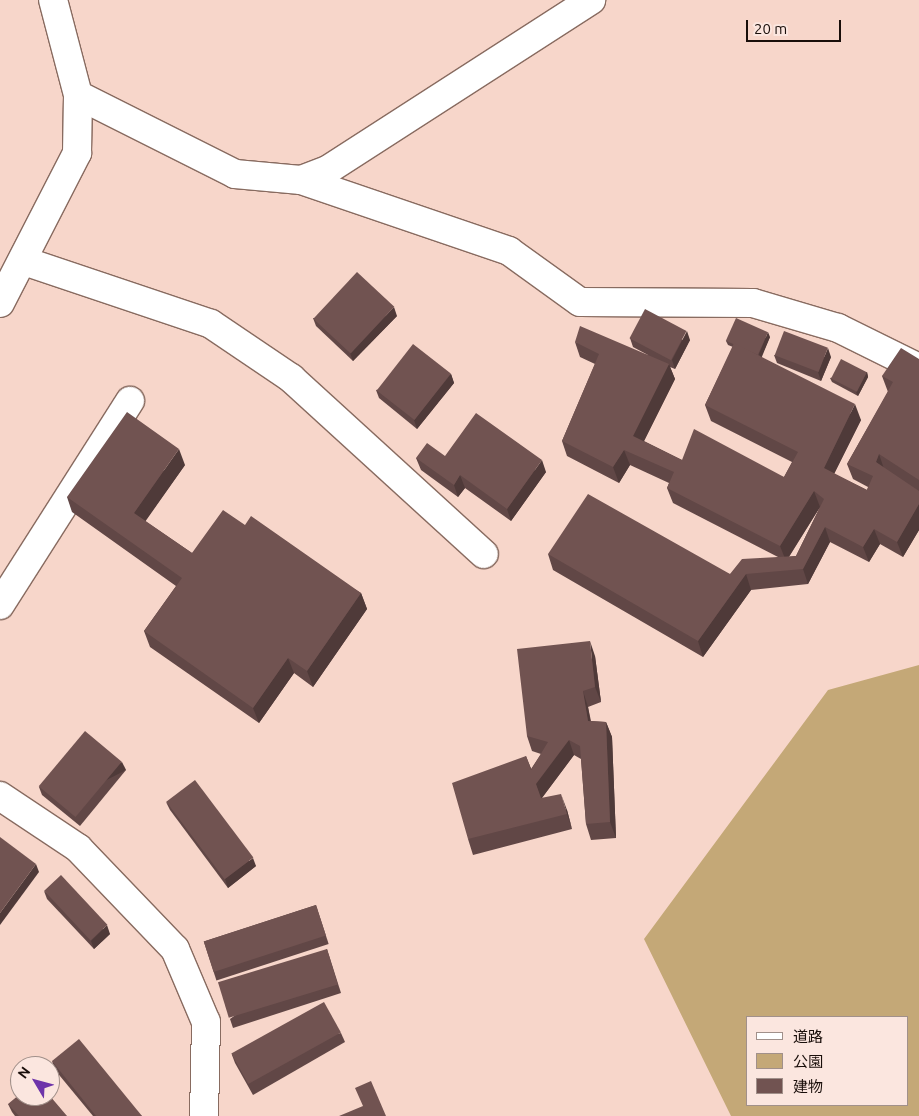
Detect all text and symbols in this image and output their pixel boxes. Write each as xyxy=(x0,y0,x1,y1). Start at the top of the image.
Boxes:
scale bar xyxy=(749,10,844,42)
text: 20 m xyxy=(754,20,787,37)
legend xyxy=(746,1016,909,1106)
text: 道路 xyxy=(793,1028,823,1045)
text: 公園 xyxy=(793,1053,823,1070)
north arrow xyxy=(10,1056,60,1106)
text: N xyxy=(14,1064,33,1082)
text: 建物 xyxy=(793,1078,823,1095)

